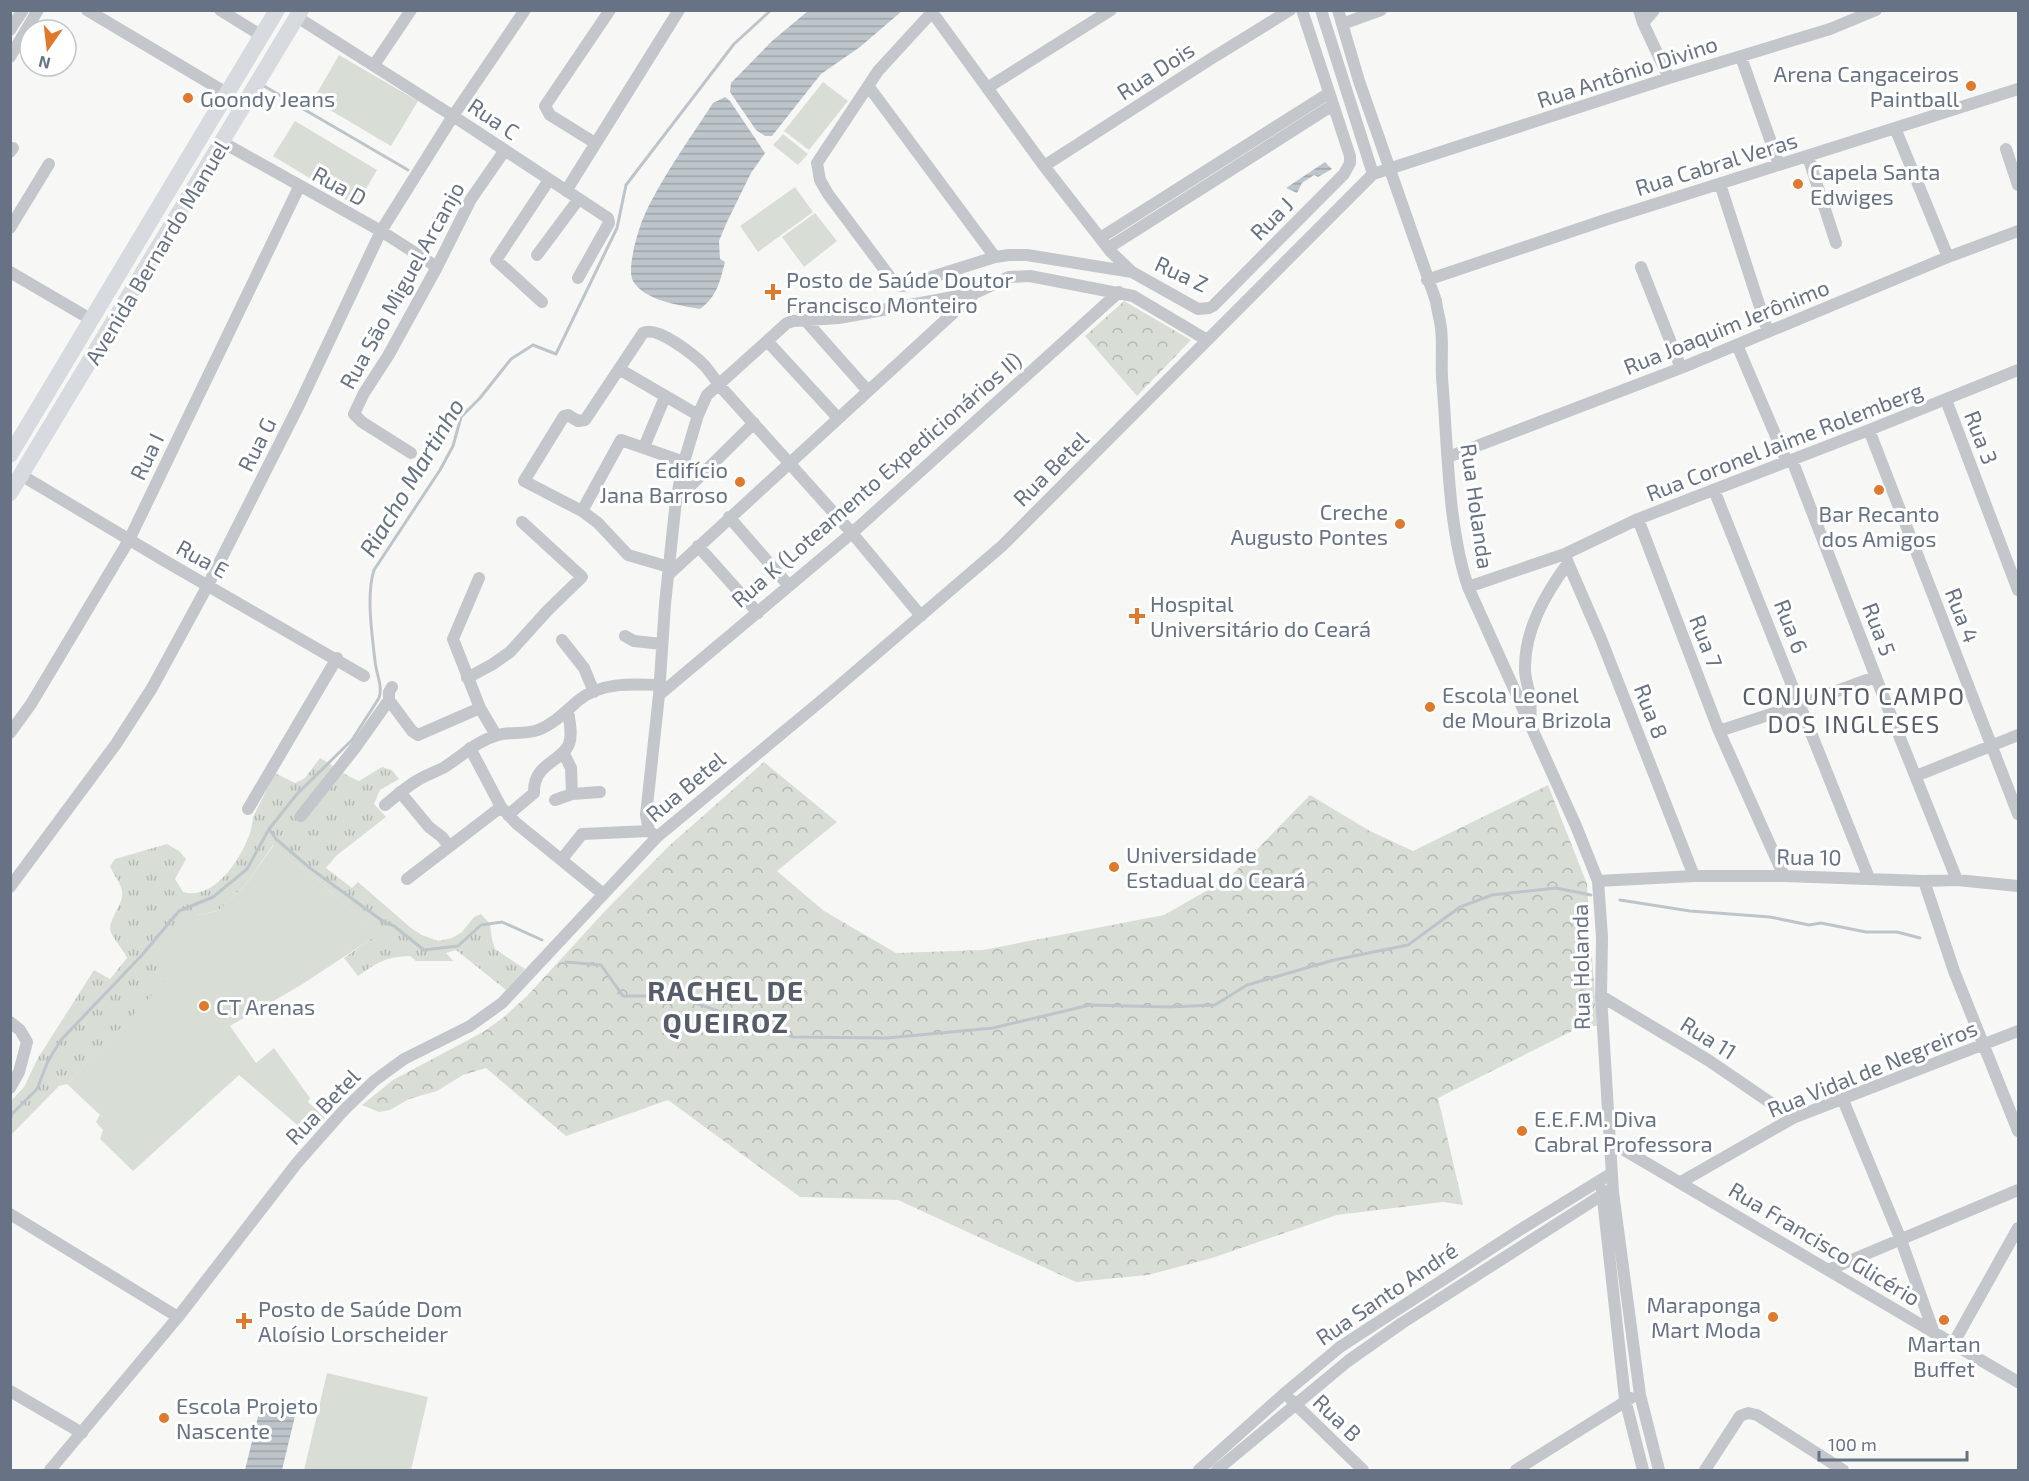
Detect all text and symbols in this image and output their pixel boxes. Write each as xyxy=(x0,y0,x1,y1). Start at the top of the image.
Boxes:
north arrow xyxy=(18,18,78,78)
street label: Rua Antônio Divino xyxy=(1534,30,1720,112)
street label: Rua Dois xyxy=(1111,35,1199,105)
text: N xyxy=(36,52,52,74)
place label: Arena Cangaceiros Paintball xyxy=(1773,60,1959,111)
marker: Arena Cangaceiros Paintball xyxy=(1964,79,1978,93)
place label: Goondy Jeans xyxy=(200,85,335,111)
marker: Goondy Jeans xyxy=(181,91,195,105)
street label: Rua C xyxy=(464,92,524,144)
street label: Rua Cabral Veras xyxy=(1632,126,1800,200)
street label: Avenida Bernardo Manuel xyxy=(79,135,234,369)
place label: Capela Santa Edwiges xyxy=(1810,158,1940,209)
street label: Rua D xyxy=(308,160,372,210)
street label: Rua São Miguel Arcanjo xyxy=(333,177,470,393)
marker: Capela Santa Edwiges xyxy=(1791,177,1805,191)
street label: Rua J xyxy=(1244,191,1298,245)
street label: Rua Z xyxy=(1151,249,1213,297)
place label: Posto de Saúde Doutor Francisco Monteiro xyxy=(786,266,1013,317)
street label: Rua Joaquim Jerônimo xyxy=(1619,273,1833,379)
marker: Posto de Saúde Doutor Francisco Monteiro xyxy=(764,283,782,301)
street label: Rua K (Loteamento Expedicionários II) xyxy=(726,346,1026,612)
street label: Rua Coronel Jaime Rolemberg xyxy=(1642,376,1926,506)
water label: Riacho Martinho xyxy=(352,393,470,561)
street label: Rua 3 xyxy=(1960,407,2004,467)
street label: Rua G xyxy=(231,413,281,475)
street label: Rua Betel xyxy=(1007,425,1093,511)
street label: Rua I xyxy=(124,428,168,484)
street label: Rua Holanda xyxy=(1456,442,1500,570)
place label: Edifício Jana Barroso xyxy=(599,456,728,507)
marker: Edifício Jana Barroso xyxy=(733,475,747,489)
marker: Bar Recanto dos Amigos xyxy=(1872,483,1886,497)
place label: Creche Augusto Pontes xyxy=(1231,498,1388,549)
place label: Bar Recanto dos Amigos xyxy=(1819,500,1939,551)
marker: Creche Augusto Pontes xyxy=(1393,517,1407,531)
street label: Rua E xyxy=(172,533,234,583)
street label: Rua 4 xyxy=(1941,584,1985,646)
place label: Hospital Universitário do Ceará xyxy=(1150,590,1371,641)
street label: Rua 6 xyxy=(1770,595,1814,657)
street label: Rua 5 xyxy=(1858,599,1902,659)
marker: Hospital Universitário do Ceará xyxy=(1128,607,1146,625)
street label: Rua 7 xyxy=(1685,611,1729,671)
street label: Rua 8 xyxy=(1630,680,1674,742)
place label: Escola Leonel de Moura Brizola xyxy=(1442,681,1612,732)
district label: CONJUNTO CAMPO DOS INGLESES xyxy=(1742,681,1966,738)
marker: Escola Leonel de Moura Brizola xyxy=(1423,700,1437,714)
street label: Rua Betel xyxy=(640,745,730,827)
place label: Universidade Estadual do Ceará xyxy=(1126,841,1305,892)
street label: Rua 10 xyxy=(1776,842,1842,870)
marker: Universidade Estadual do Ceará xyxy=(1107,860,1121,874)
street label: Rua Holanda xyxy=(1566,904,1594,1030)
district label: RACHEL DE QUEIROZ xyxy=(647,973,805,1040)
place label: CT Arenas xyxy=(216,993,315,1019)
marker: CT Arenas xyxy=(197,999,211,1013)
street label: Rua 11 xyxy=(1676,1010,1742,1064)
street label: Rua Vidal de Negreiros xyxy=(1763,1014,1981,1122)
street label: Rua Betel xyxy=(280,1062,365,1149)
place label: E.E.F.M. Diva Cabral Professora xyxy=(1534,1105,1713,1156)
marker: E.E.F.M. Diva Cabral Professora xyxy=(1515,1124,1529,1138)
street label: Rua Francisco Glicério xyxy=(1725,1176,1925,1310)
street label: Rua Santo André xyxy=(1310,1236,1462,1350)
place label: Maraponga Mart Moda xyxy=(1646,1291,1761,1342)
place label: Posto de Saúde Dom Aloísio Lorscheider xyxy=(258,1295,462,1346)
marker: Maraponga Mart Moda xyxy=(1766,1310,1780,1324)
marker: Posto de Saúde Dom Aloísio Lorscheider xyxy=(235,1312,253,1330)
marker: Martan Buffet xyxy=(1937,1313,1951,1327)
place label: Martan Buffet xyxy=(1907,1330,1981,1381)
street label: Rua B xyxy=(1309,1388,1367,1446)
place label: Escola Projeto Nascente xyxy=(176,1392,318,1443)
marker: Escola Projeto Nascente xyxy=(157,1411,171,1425)
scale bar xyxy=(1819,1424,1968,1462)
text: 100 m xyxy=(1828,1433,1877,1455)

